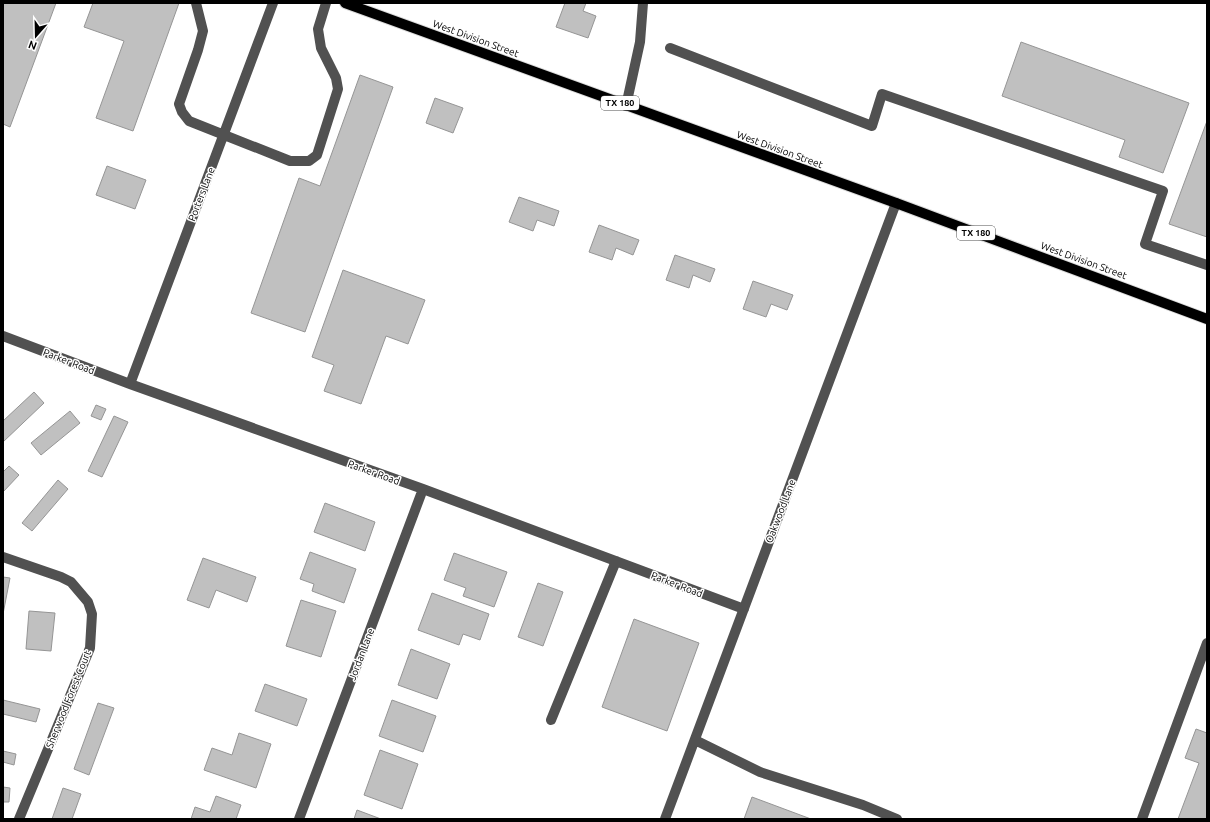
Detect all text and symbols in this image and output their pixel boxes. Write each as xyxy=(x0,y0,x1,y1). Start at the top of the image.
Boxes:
north arrow xyxy=(16,16,56,56)
street label: West Division Street xyxy=(431,18,520,59)
text: N xyxy=(27,38,38,52)
road number: TX 180 xyxy=(601,96,639,110)
street label: West Division Street xyxy=(735,129,824,170)
street label: Porters Lane xyxy=(186,166,217,223)
road number: TX 180 xyxy=(957,226,995,240)
street label: West Division Street xyxy=(1039,240,1128,281)
street label: Parker Road xyxy=(41,347,96,376)
street label: Parker Road xyxy=(346,458,401,487)
street label: Oakwood Lane xyxy=(763,478,798,544)
street label: Parker Road xyxy=(649,570,704,599)
street label: Jordan Lane xyxy=(346,627,376,682)
street label: Sherwood Forest Court xyxy=(44,649,93,750)

